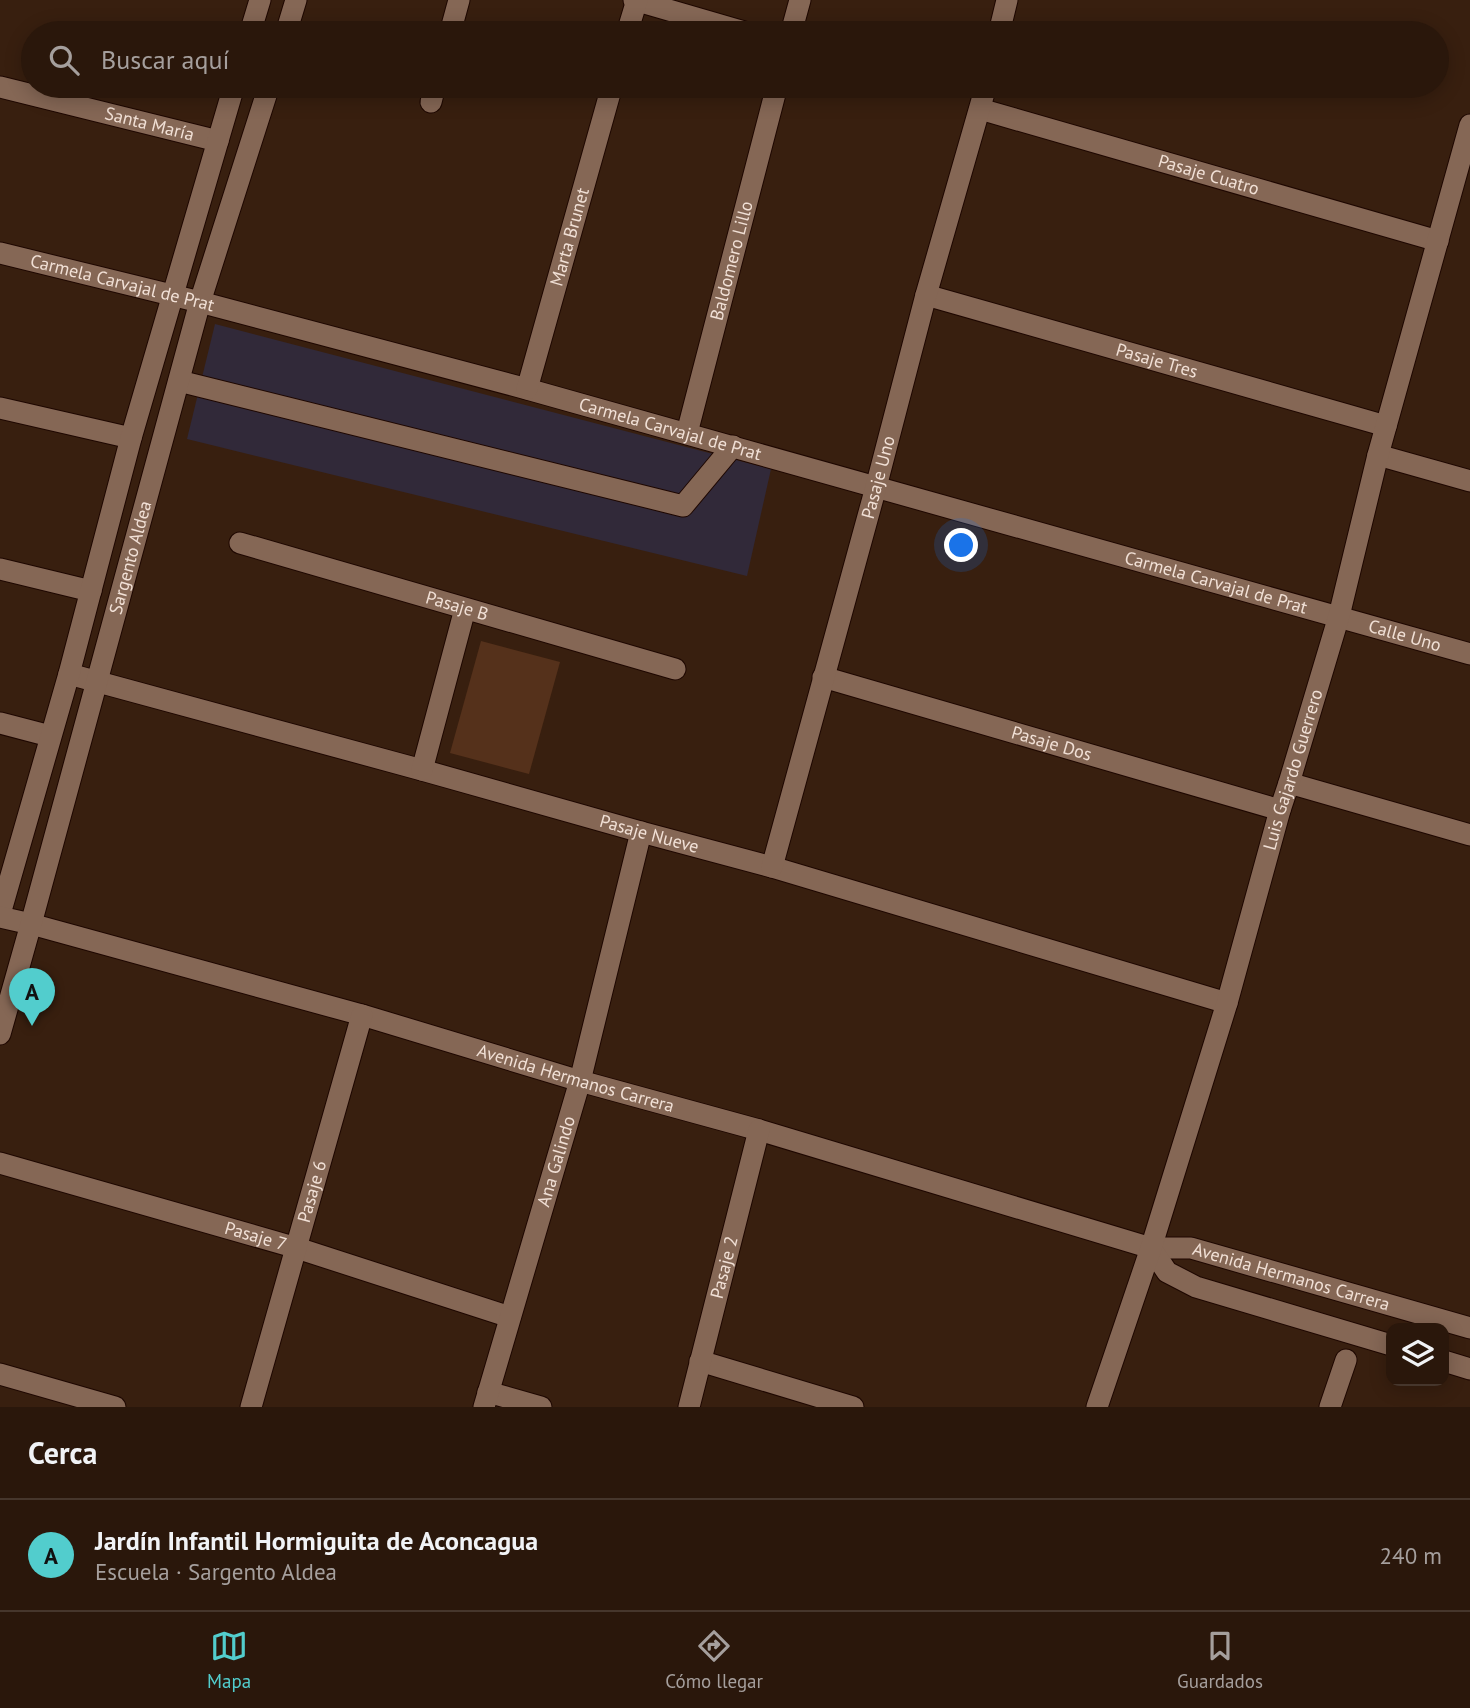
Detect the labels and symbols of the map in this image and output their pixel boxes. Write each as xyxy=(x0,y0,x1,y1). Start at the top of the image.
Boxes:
street label: Santa María xyxy=(103,101,197,146)
street label: Pasaje Cuatro xyxy=(1156,149,1262,200)
street label: Marta Brunet xyxy=(544,185,594,289)
street label: Baldomero Lillo xyxy=(705,198,758,323)
street label: Carmela Carvajal de Prat xyxy=(28,249,217,316)
street label: Pasaje Tres xyxy=(1113,338,1201,383)
street label: Carmela Carvajal de Prat xyxy=(576,392,764,465)
street label: Pasaje Uno xyxy=(856,433,900,521)
street label: Sargento Aldea xyxy=(104,498,156,617)
your location xyxy=(944,528,978,562)
street label: Carmela Carvajal de Prat xyxy=(1122,546,1310,619)
street label: Pasaje B xyxy=(423,585,491,625)
street label: Calle Uno xyxy=(1366,614,1444,656)
street label: Luis Gajardo Guerrero xyxy=(1258,686,1327,853)
street label: Pasaje Dos xyxy=(1009,720,1095,766)
street label: Pasaje Nueve xyxy=(597,809,702,858)
pin: A xyxy=(9,968,55,1026)
street label: Avenida Hermanos Carrera xyxy=(475,1039,677,1117)
street label: Ana Galindo xyxy=(532,1113,580,1209)
street label: Pasaje 6 xyxy=(292,1158,331,1225)
street label: Pasaje 7 xyxy=(222,1216,290,1255)
street label: Pasaje 2 xyxy=(705,1234,743,1301)
street label: Avenida Hermanos Carrera xyxy=(1190,1237,1392,1315)

